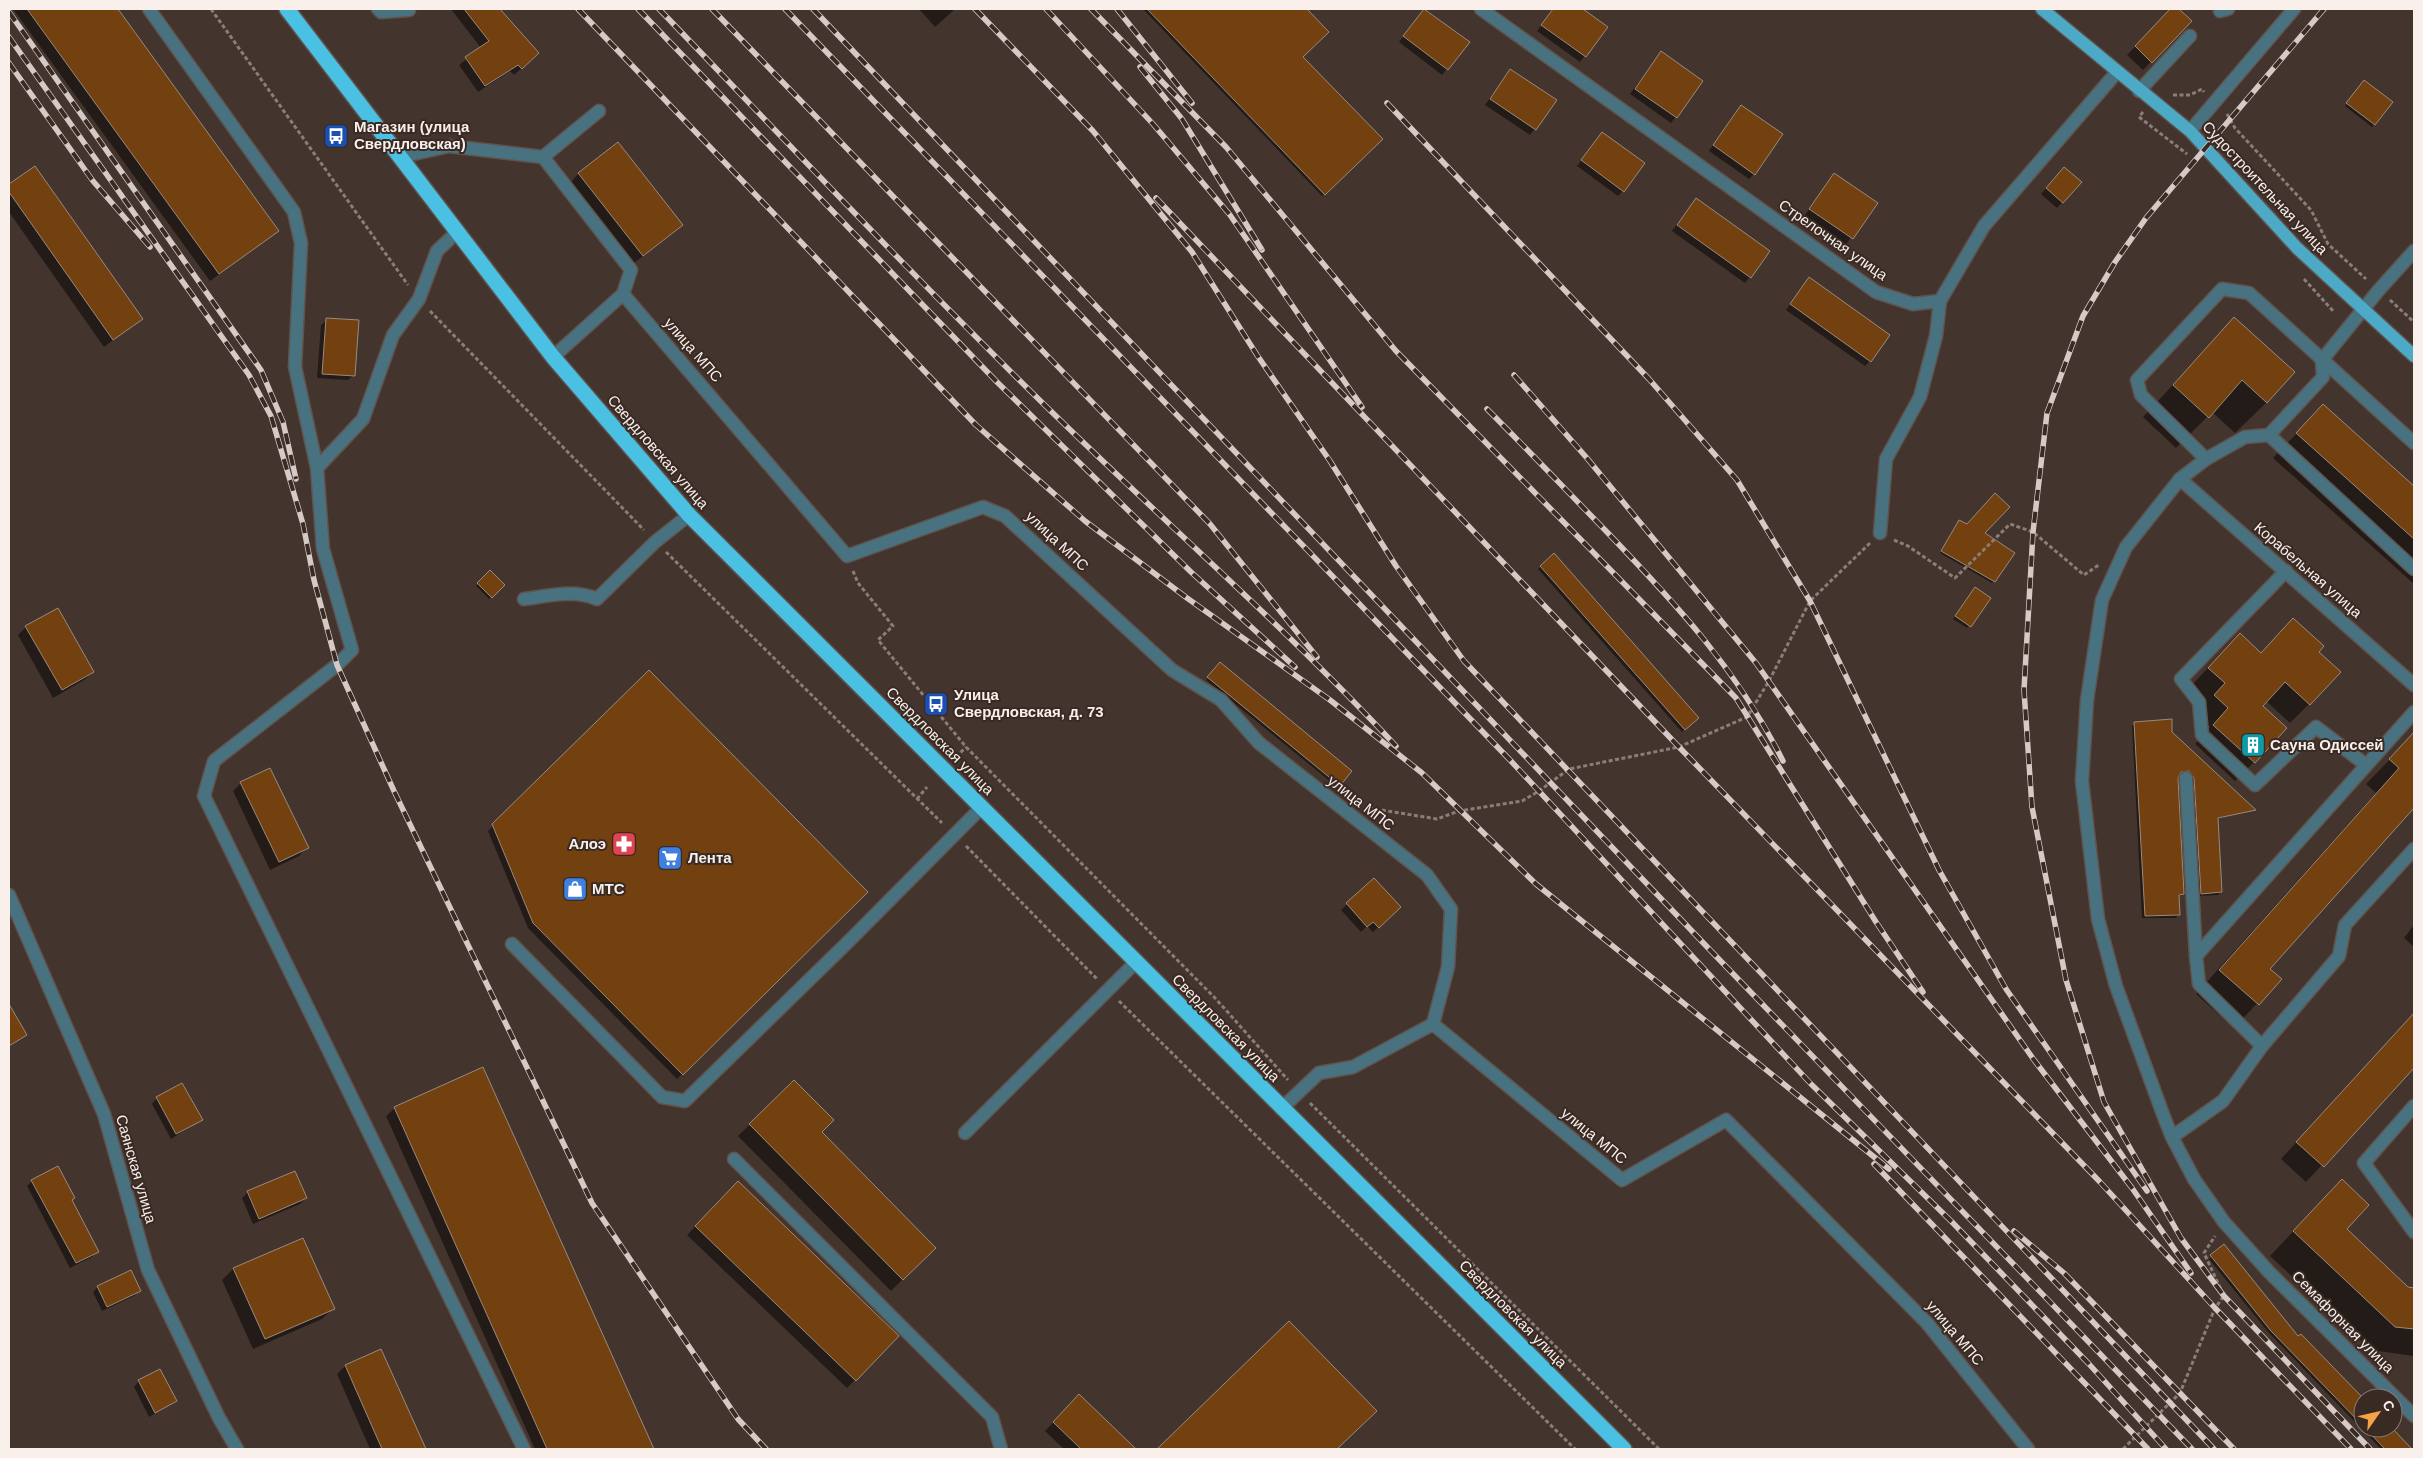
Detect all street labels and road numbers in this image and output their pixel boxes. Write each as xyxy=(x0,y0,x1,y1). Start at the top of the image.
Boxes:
street label: Судостроительная улица xyxy=(2199,118,2332,258)
street label: Стрелочная улица xyxy=(1776,196,1891,284)
street label: улица МПС xyxy=(661,314,726,385)
street label: Свердловская улица xyxy=(604,391,713,512)
street label: улица МПС xyxy=(1022,507,1092,574)
street label: Корабельная улица xyxy=(2251,518,2366,621)
street label: Свердловская улица xyxy=(883,683,998,798)
street label: улица МПС xyxy=(1325,771,1398,834)
street label: Свердловская улица xyxy=(1169,970,1284,1085)
street label: улица МПС xyxy=(1558,1104,1631,1167)
street label: Саянская улица xyxy=(113,1113,160,1226)
street label: Свердловская улица xyxy=(1456,1256,1571,1371)
street label: Семафорная улица xyxy=(2289,1267,2398,1377)
street label: улица МПС xyxy=(1923,1297,1988,1369)

